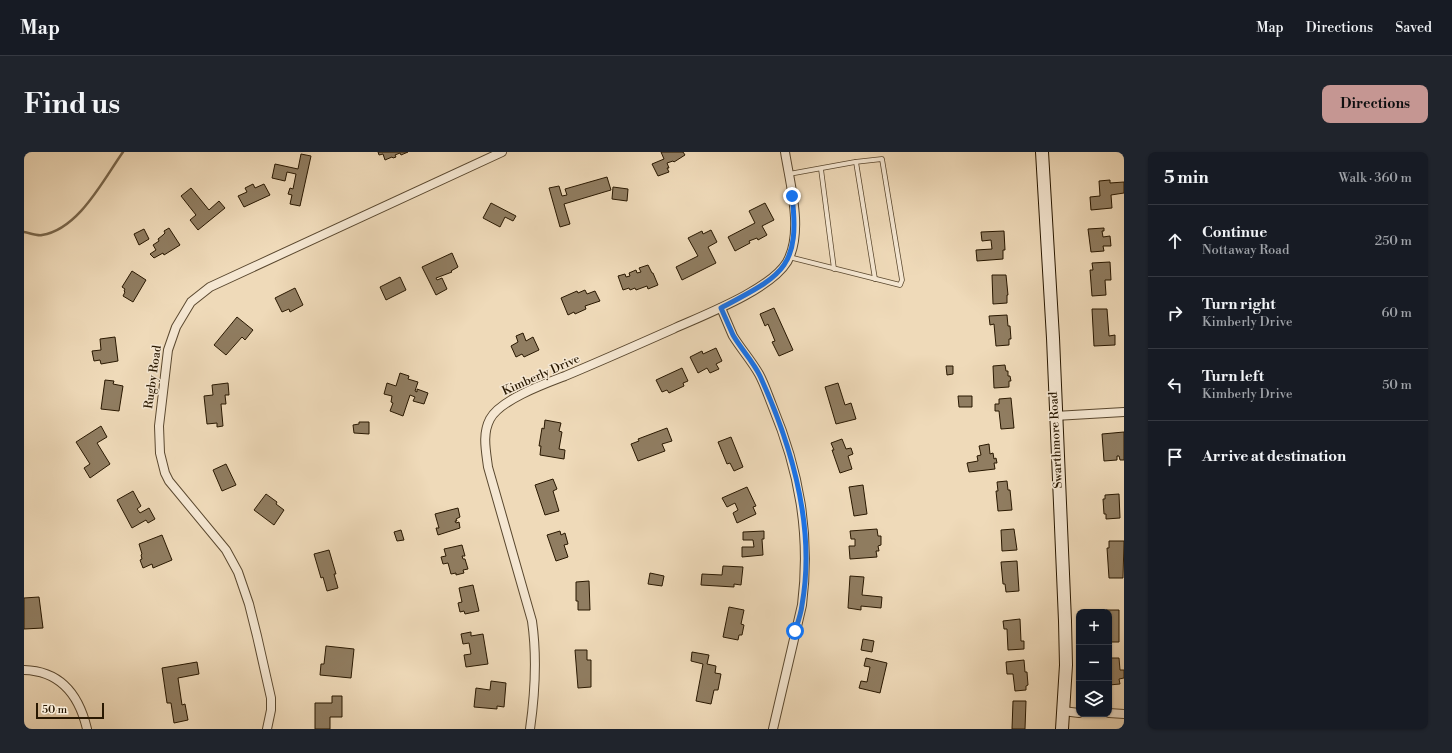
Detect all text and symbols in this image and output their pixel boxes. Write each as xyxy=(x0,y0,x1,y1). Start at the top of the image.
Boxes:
text: Map xyxy=(20,16,60,40)
text: Map xyxy=(1256,19,1284,37)
text: Directions xyxy=(1306,19,1373,37)
text: Saved xyxy=(1395,19,1432,37)
button: Directions xyxy=(1322,85,1428,123)
text: Find us xyxy=(24,87,120,122)
text: 5 min xyxy=(1164,167,1209,189)
text: Walk · 360 m xyxy=(1339,170,1412,186)
route end xyxy=(783,187,801,205)
text: Continue xyxy=(1202,223,1267,242)
icon: ahead xyxy=(1164,230,1186,252)
text: 250 m xyxy=(1375,233,1412,249)
text: Nottaway Road xyxy=(1202,242,1289,258)
text: Turn right xyxy=(1202,295,1276,314)
icon: right xyxy=(1164,302,1186,324)
text: 60 m xyxy=(1381,305,1412,321)
text: Kimberly Drive xyxy=(1202,314,1293,330)
street label: Rugby Road xyxy=(141,344,165,410)
street label: Kimberly Drive xyxy=(500,351,582,399)
text: Turn left xyxy=(1202,367,1264,386)
icon: left xyxy=(1164,374,1186,396)
text: 50 m xyxy=(1382,377,1412,393)
text: Kimberly Drive xyxy=(1202,386,1293,402)
street label: Swarthmore Road xyxy=(1046,391,1066,489)
icon: arrive xyxy=(1164,446,1186,468)
text: Arrive at destination xyxy=(1202,447,1346,466)
map controls xyxy=(1076,609,1112,717)
button: + xyxy=(1076,609,1112,645)
route start xyxy=(786,622,804,640)
button: − xyxy=(1076,645,1112,681)
button: layers xyxy=(1076,681,1112,717)
scale bar xyxy=(36,701,104,720)
text: 50 m xyxy=(42,703,67,717)

